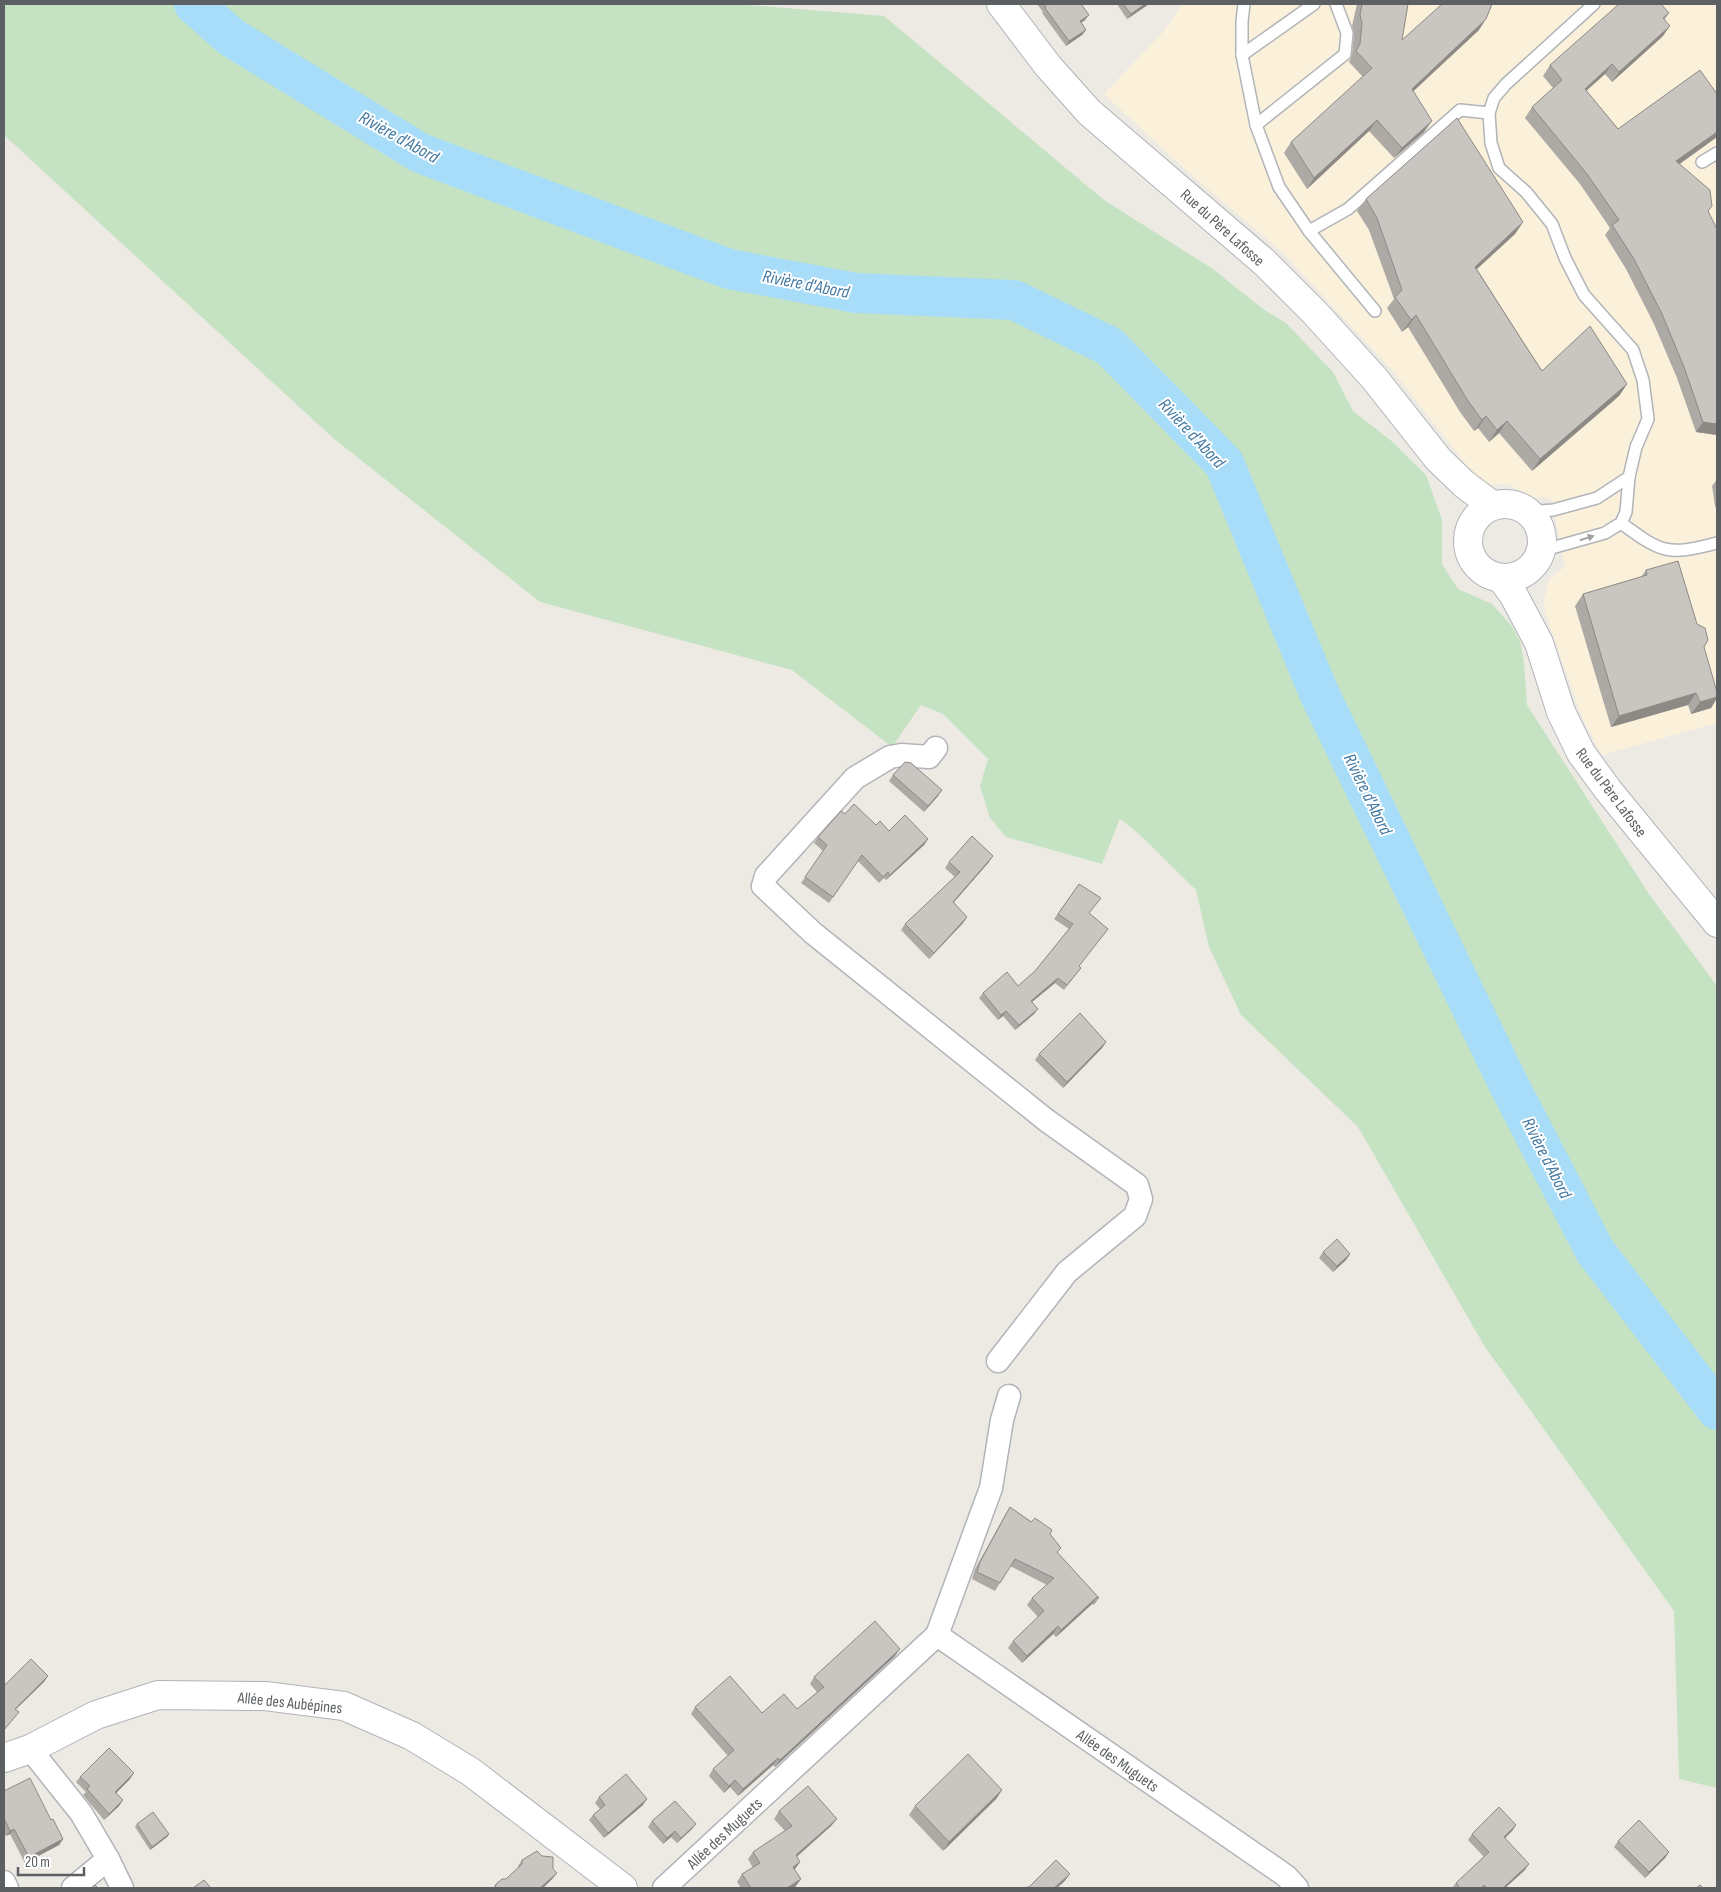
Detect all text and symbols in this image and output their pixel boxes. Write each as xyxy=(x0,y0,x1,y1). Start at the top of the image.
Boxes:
water label: Rivière d'Abord xyxy=(355,107,443,168)
street label: Rue du Père Lafosse xyxy=(1176,186,1268,271)
water label: Rivière d'Abord xyxy=(761,266,852,303)
water label: Rivière d'Abord xyxy=(1154,394,1230,473)
one-way arrow xyxy=(1580,534,1595,542)
street label: Rue du Père Lafosse xyxy=(1571,745,1650,841)
water label: Rivière d'Abord xyxy=(1339,750,1397,839)
water label: Rivière d'Abord xyxy=(1517,1114,1576,1203)
street label: Allée des Aubépines xyxy=(236,1688,343,1718)
street label: Allée des Muguets xyxy=(1072,1725,1162,1797)
street label: Allée des Muguets xyxy=(683,1794,767,1874)
scale bar xyxy=(18,1844,84,1876)
text: 20 m xyxy=(25,1853,50,1872)

